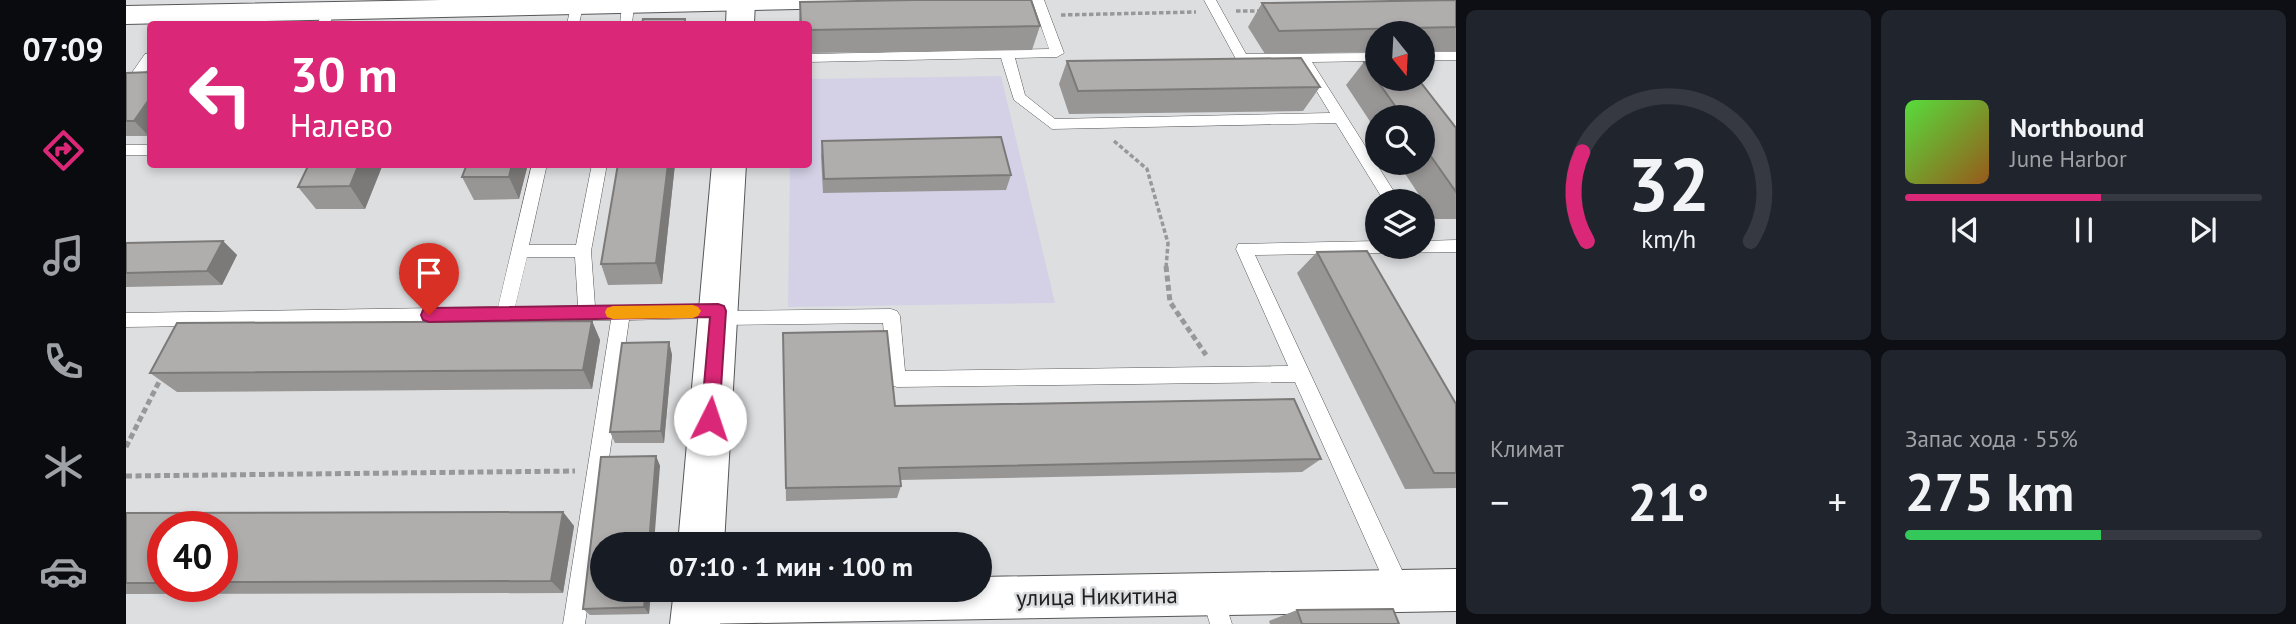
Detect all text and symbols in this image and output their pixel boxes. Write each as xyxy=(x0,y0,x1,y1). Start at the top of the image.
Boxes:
north arrow xyxy=(1365,21,1435,91)
map controls xyxy=(1365,21,1435,259)
text: 07:09 xyxy=(22,28,104,70)
text: 30 m xyxy=(290,42,397,106)
icon: left xyxy=(175,49,266,140)
text: Налево xyxy=(290,104,393,146)
button: search xyxy=(1365,105,1435,175)
text: Northbound xyxy=(2010,111,2144,144)
icon: directions xyxy=(39,126,88,175)
text: 32 xyxy=(1627,137,1710,231)
text: June Harbor xyxy=(2010,144,2127,173)
button: layers xyxy=(1365,189,1435,259)
icon: previous xyxy=(1946,211,1984,249)
icon: pause xyxy=(2065,211,2103,249)
icon: next xyxy=(2184,211,2222,249)
text: km/h xyxy=(1641,223,1696,255)
icon: music xyxy=(39,231,88,280)
pin xyxy=(399,243,459,315)
icon: arrive xyxy=(410,254,448,292)
icon: phone xyxy=(39,337,88,386)
position arrow xyxy=(673,382,747,456)
text: Запас хода · 55% xyxy=(1905,424,2078,453)
text: Климат xyxy=(1490,434,1564,463)
icon: climate xyxy=(39,442,88,491)
text: 275 km xyxy=(1905,458,2074,525)
text: 21° xyxy=(1628,468,1709,535)
text: − xyxy=(1490,477,1509,526)
text: + xyxy=(1828,477,1847,526)
speed limit sign: 40 xyxy=(147,511,238,602)
icon: car xyxy=(39,547,88,596)
text: 07:10 · 1 мин · 100 m xyxy=(669,550,913,583)
street label: улица Никитина xyxy=(1016,580,1178,612)

